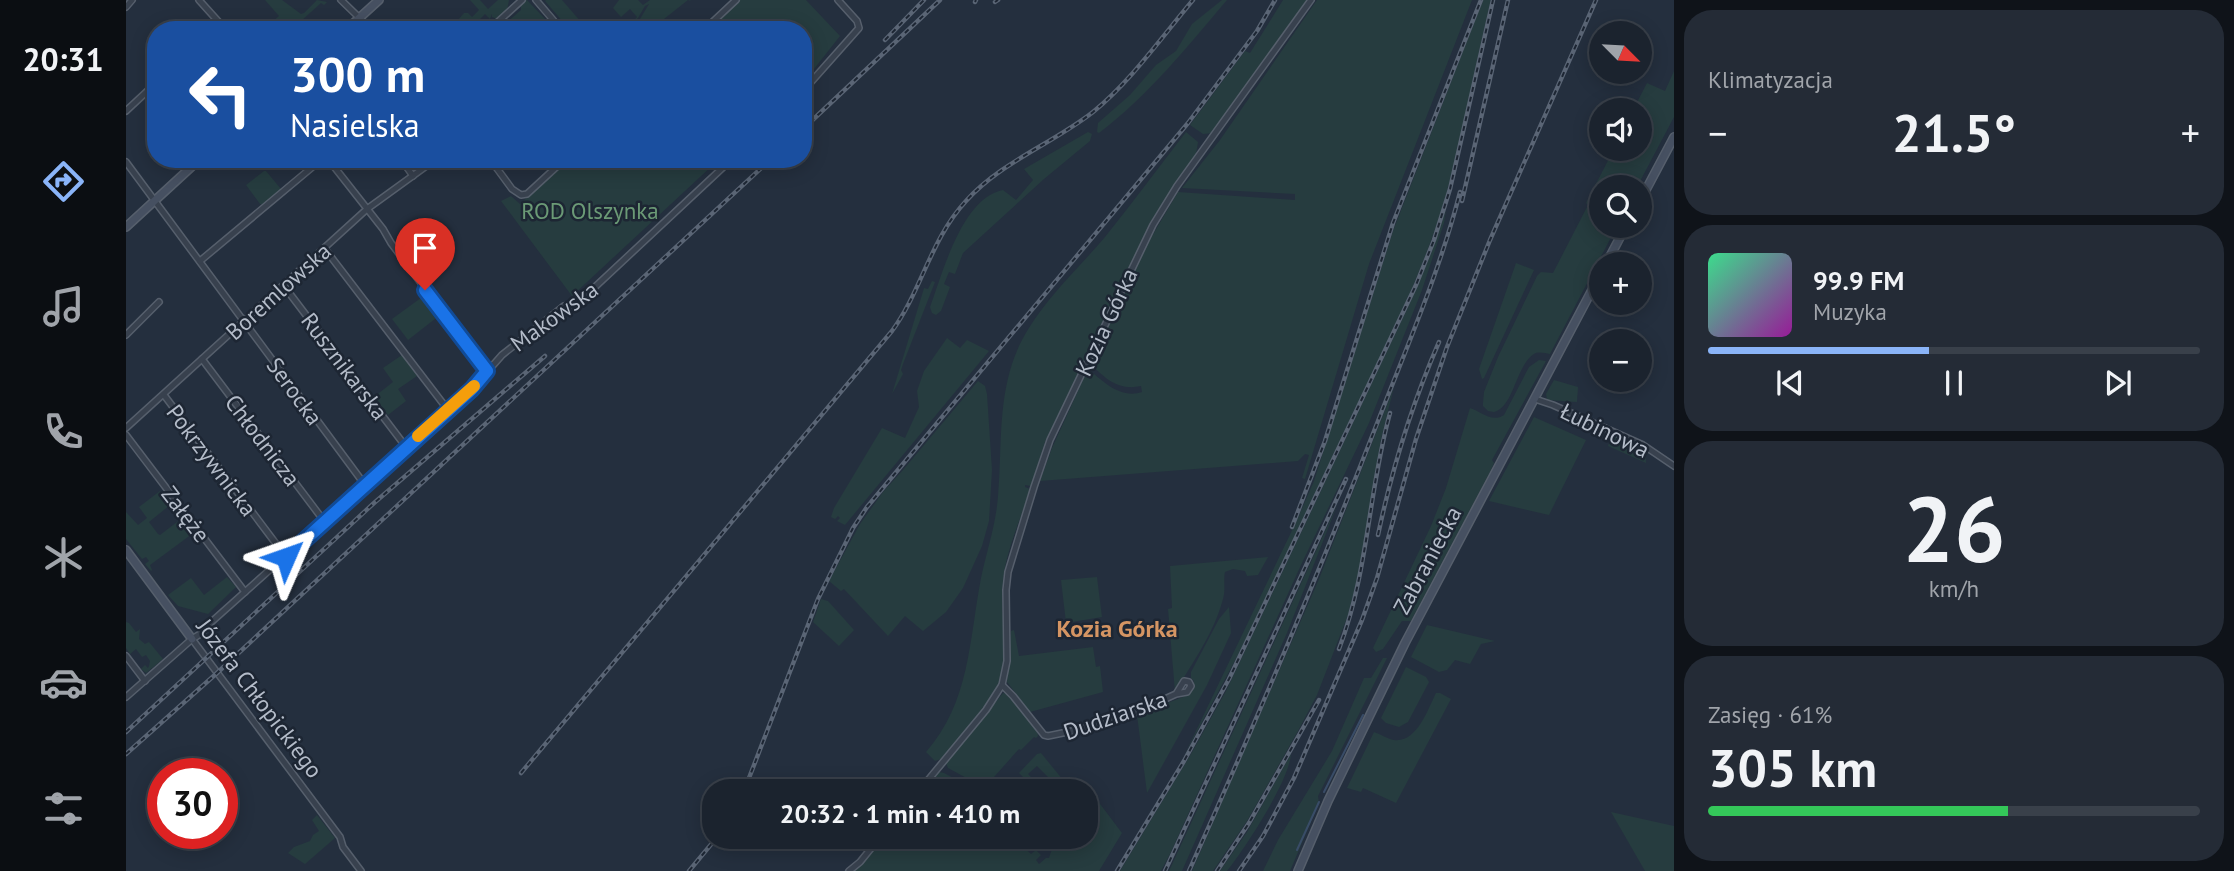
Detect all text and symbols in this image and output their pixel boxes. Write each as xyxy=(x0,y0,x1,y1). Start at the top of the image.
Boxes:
north arrow xyxy=(1589,21,1652,84)
map controls xyxy=(1589,21,1652,392)
text: 20:31 xyxy=(22,38,104,80)
text: 300 m xyxy=(290,42,425,106)
icon: left xyxy=(175,49,266,140)
text: Klimatyzacja xyxy=(1708,65,1833,94)
button: sound xyxy=(1589,98,1652,161)
text: 21.5° xyxy=(1892,99,2016,166)
text: Nasielska xyxy=(290,104,420,146)
text: − xyxy=(1708,108,1727,157)
text: + xyxy=(2181,108,2200,157)
icon: directions xyxy=(39,157,88,206)
button: search xyxy=(1589,175,1652,238)
park label: ROD Olszynka xyxy=(521,196,659,225)
pin xyxy=(395,218,455,290)
icon: arrive xyxy=(406,229,444,267)
street label: Boremlowska xyxy=(219,236,337,346)
button: + xyxy=(1589,252,1652,315)
street label: Kozia Górka xyxy=(1068,264,1144,380)
text: 99.9 FM xyxy=(1813,264,1904,297)
street label: Makowska xyxy=(504,274,604,358)
icon: music xyxy=(39,282,88,331)
text: Muzyka xyxy=(1813,297,1887,326)
street label: Rusznikarska xyxy=(295,307,395,425)
button: − xyxy=(1589,329,1652,392)
street label: Serocka xyxy=(261,351,329,431)
icon: previous xyxy=(1771,364,1809,402)
icon: pause xyxy=(1935,364,1973,402)
icon: next xyxy=(2099,364,2137,402)
street label: Chłodnicza xyxy=(219,388,307,492)
street label: Łubinowa xyxy=(1556,396,1654,464)
street label: Pokrzywnicka xyxy=(161,398,263,522)
icon: phone xyxy=(39,407,88,456)
text: 26 xyxy=(1902,469,2006,587)
street label: Załęże xyxy=(155,480,217,548)
street label: Zabraniecka xyxy=(1386,501,1468,619)
position arrow xyxy=(249,520,323,594)
icon: climate xyxy=(39,533,88,582)
text: km/h xyxy=(1929,574,1979,603)
street label: Józefa Chłopickiego xyxy=(190,612,329,783)
district label: Kozia Górka xyxy=(1056,613,1178,644)
icon: car xyxy=(39,658,88,707)
street label: Dudziarska xyxy=(1059,684,1171,746)
text: Zasięg · 61% xyxy=(1708,700,1832,729)
text: 305 km xyxy=(1708,734,1877,801)
speed limit sign: 30 xyxy=(147,758,238,849)
icon: filters xyxy=(39,784,88,833)
text: 20:32 · 1 min · 410 m xyxy=(780,797,1020,830)

